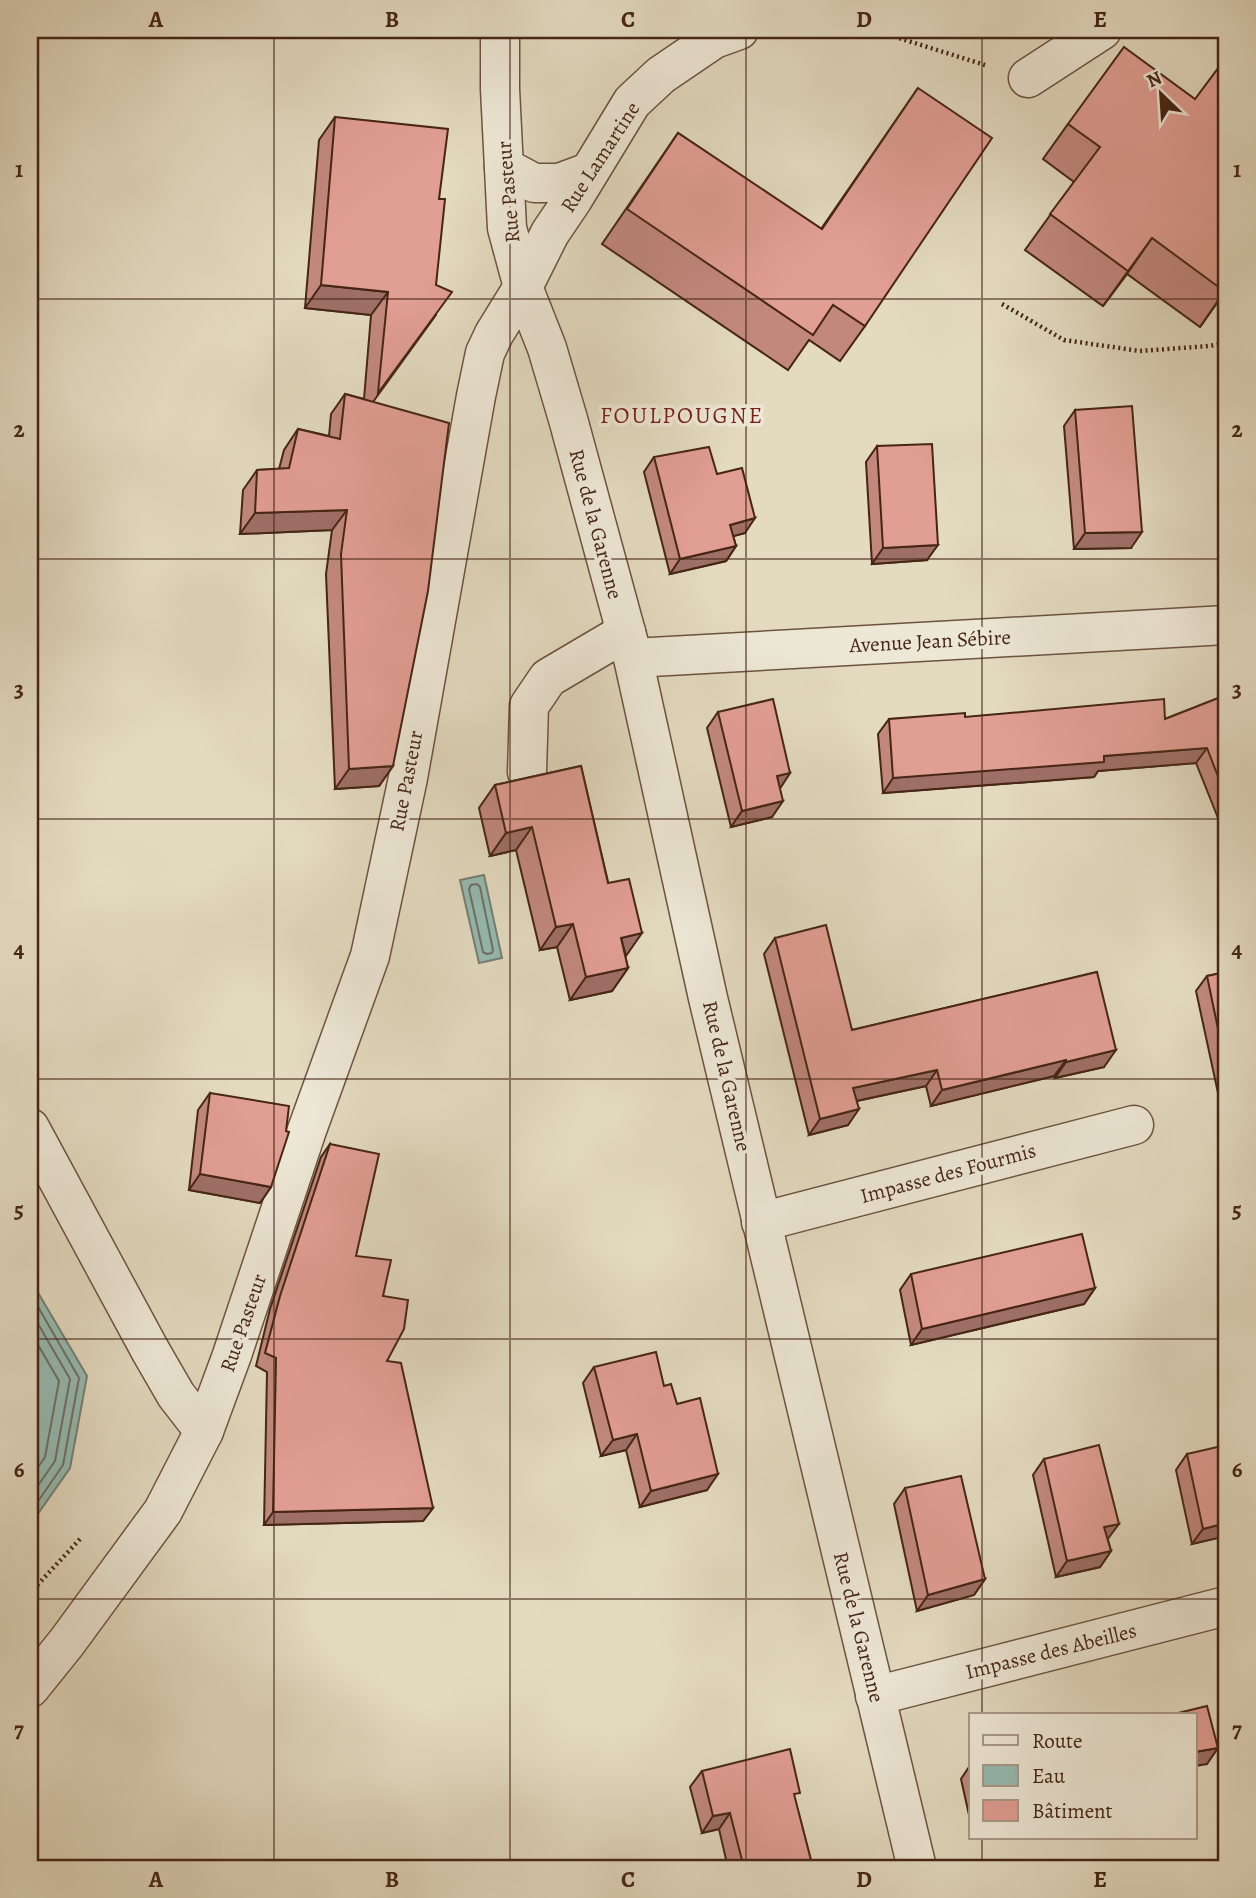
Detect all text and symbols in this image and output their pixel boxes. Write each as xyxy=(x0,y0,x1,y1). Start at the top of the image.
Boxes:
text: A xyxy=(148,4,164,35)
text: B xyxy=(385,4,399,35)
text: C xyxy=(621,4,635,35)
text: D xyxy=(856,4,872,35)
text: E xyxy=(1093,4,1107,35)
north arrow xyxy=(1126,60,1196,130)
text: N xyxy=(1142,65,1166,94)
street label: Rue Lamartine xyxy=(554,96,646,218)
street label: Rue Pasteur xyxy=(490,140,526,244)
text: 1 xyxy=(15,154,23,185)
text: 1 xyxy=(1233,154,1241,185)
district label: FOULPOUGNE xyxy=(600,400,764,431)
text: 2 xyxy=(13,414,25,445)
text: 2 xyxy=(1231,414,1243,445)
street label: Rue de la Garenne xyxy=(563,446,629,602)
street label: Avenue Jean Sébire xyxy=(848,623,1011,659)
text: 3 xyxy=(14,674,24,705)
text: 3 xyxy=(1232,674,1242,705)
street label: Rue Pasteur xyxy=(383,728,429,834)
text: 4 xyxy=(14,934,25,965)
text: 4 xyxy=(1232,934,1243,965)
street label: Rue de la Garenne xyxy=(696,998,758,1154)
street label: Impasse des Fourmis xyxy=(857,1136,1039,1210)
text: 5 xyxy=(14,1194,24,1225)
text: 5 xyxy=(1232,1194,1242,1225)
street label: Rue Pasteur xyxy=(213,1270,273,1376)
text: 6 xyxy=(14,1454,25,1485)
text: 6 xyxy=(1232,1454,1243,1485)
street label: Rue de la Garenne xyxy=(827,1549,891,1705)
street label: Impasse des Abeilles xyxy=(963,1616,1139,1686)
legend xyxy=(969,1713,1196,1839)
text: 7 xyxy=(14,1714,24,1745)
text: 7 xyxy=(1232,1714,1242,1745)
text: Route xyxy=(1032,1727,1082,1755)
text: Eau xyxy=(1032,1762,1066,1790)
text: Bâtiment xyxy=(1032,1797,1113,1825)
text: A xyxy=(148,1864,164,1895)
text: B xyxy=(385,1864,399,1895)
text: C xyxy=(621,1864,635,1895)
text: D xyxy=(856,1864,872,1895)
text: E xyxy=(1093,1864,1107,1895)

